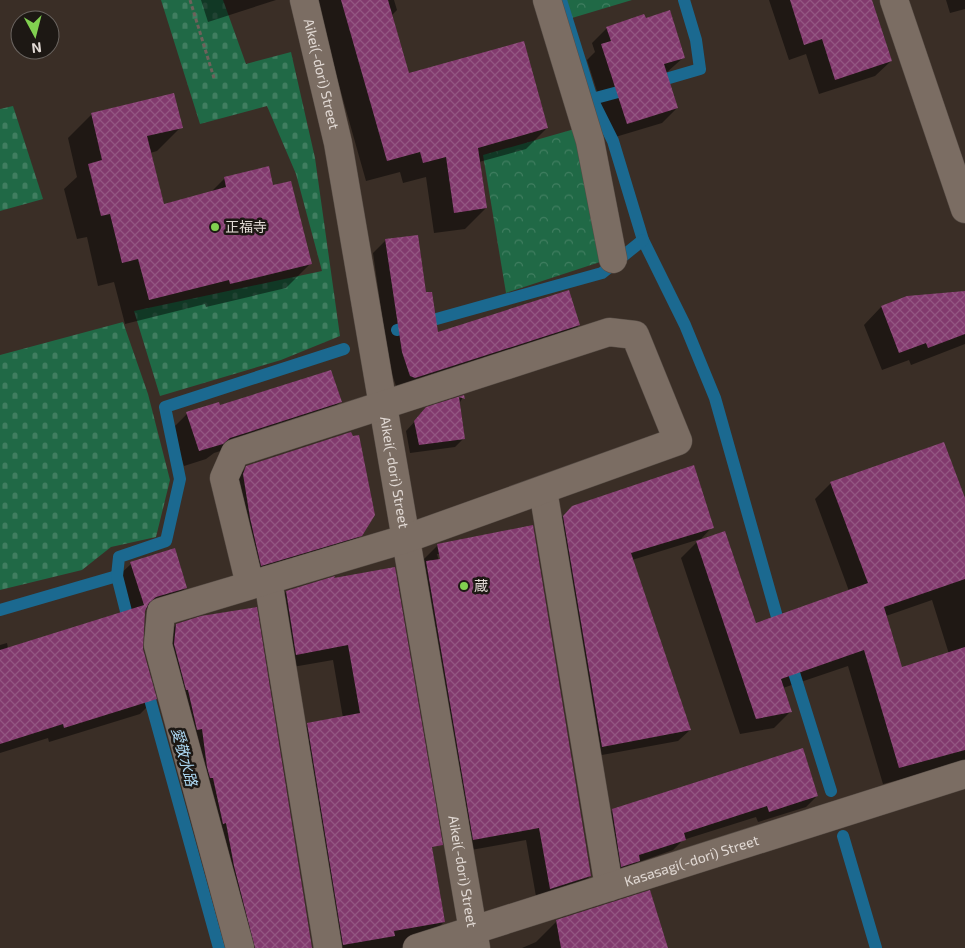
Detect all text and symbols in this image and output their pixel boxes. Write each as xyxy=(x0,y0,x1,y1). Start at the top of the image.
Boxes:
north arrow xyxy=(10,10,60,60)
street label: Aikei(-dori) Street xyxy=(301,17,343,131)
text: N xyxy=(31,39,43,57)
place label: 正福寺 xyxy=(225,218,267,235)
marker: 正福寺 xyxy=(209,221,221,233)
street label: Aikei(-dori) Street xyxy=(377,415,413,529)
place label: 蔵 xyxy=(474,577,488,594)
marker: 蔵 xyxy=(458,580,470,592)
water label: 愛敬水路 xyxy=(169,725,202,790)
street label: Aikei(-dori) Street xyxy=(445,814,481,929)
street label: Kasasagi(-dori) Street xyxy=(622,831,761,890)

